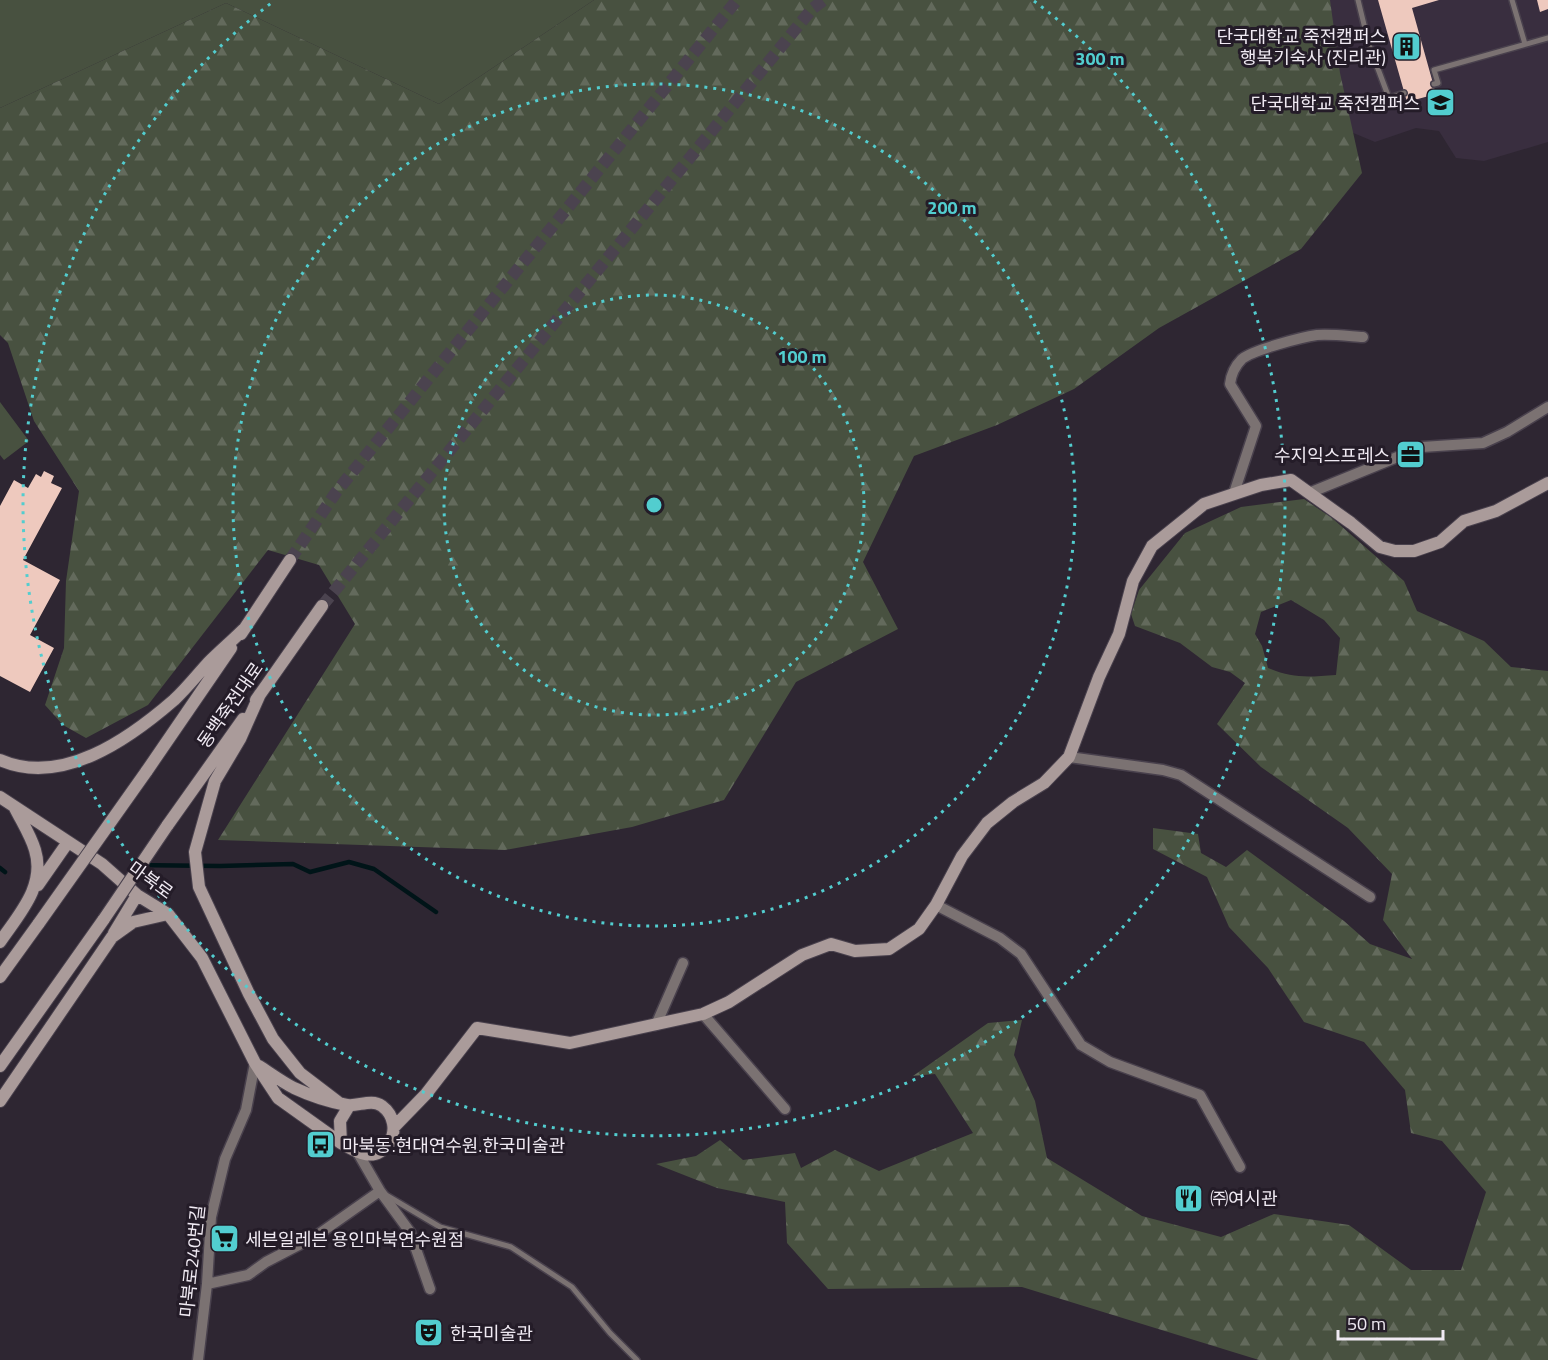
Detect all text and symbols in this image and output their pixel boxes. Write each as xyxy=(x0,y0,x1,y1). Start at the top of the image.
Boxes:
place label: 단국대학교 죽전캠퍼스 행복기숙사 (진리관) xyxy=(1216,23,1386,71)
building icon: 단국대학교 죽전캠퍼스 행복기숙사 (진리관) xyxy=(1391,30,1423,62)
text: 300 m xyxy=(1075,45,1125,72)
school or university icon: 단국대학교 죽전캠퍼스 xyxy=(1425,87,1457,119)
place label: 단국대학교 죽전캠퍼스 xyxy=(1250,90,1420,117)
text: 200 m xyxy=(927,194,977,221)
text: 100 m xyxy=(777,343,827,370)
office icon: 수지익스프레스 xyxy=(1395,439,1427,471)
place label: 수지익스프레스 xyxy=(1274,442,1390,469)
centre of rings xyxy=(644,495,664,515)
street label: 동백죽전대로 xyxy=(190,657,270,753)
street label: 마북로 xyxy=(123,854,179,906)
bus stop icon: 마북동.현대연수원.한국미술관 xyxy=(305,1129,337,1161)
place label: 마북동.현대연수원.한국미술관 xyxy=(342,1132,565,1159)
restaurant icon: ㈜여시관 xyxy=(1173,1182,1205,1214)
place label: ㈜여시관 xyxy=(1210,1185,1278,1212)
street label: 마북로240번길 xyxy=(173,1203,211,1319)
supermarket icon: 세븐일레븐 용인마북연수원점 xyxy=(208,1223,240,1255)
place label: 세븐일레븐 용인마북연수원점 xyxy=(245,1226,464,1253)
scale bar xyxy=(1338,1303,1443,1341)
text: 50 m xyxy=(1347,1310,1386,1337)
theatre icon: 한국미술관 xyxy=(413,1317,445,1349)
place label: 한국미술관 xyxy=(450,1320,533,1347)

